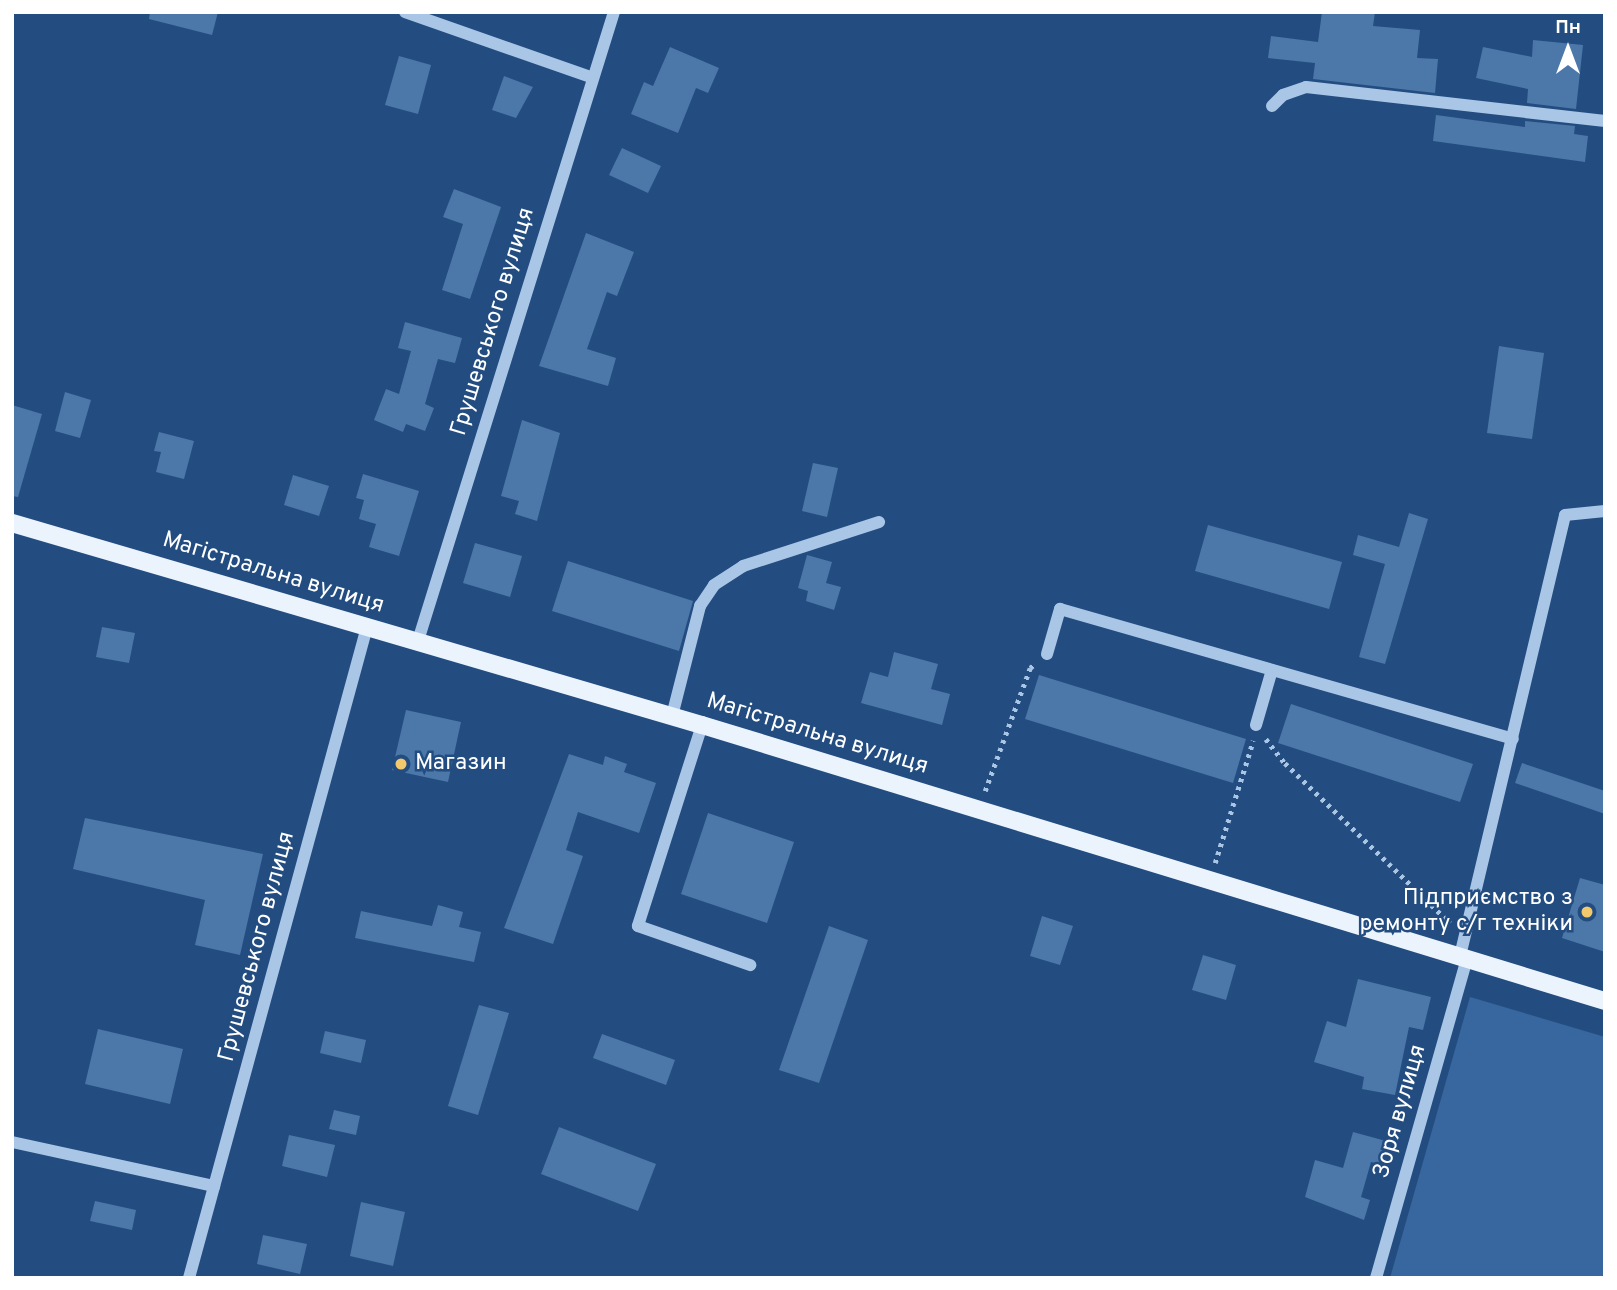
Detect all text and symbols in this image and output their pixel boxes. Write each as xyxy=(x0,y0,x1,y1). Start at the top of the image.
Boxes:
north arrow xyxy=(1533,14,1603,84)
text: Пн xyxy=(1555,16,1581,40)
street label: Грушевського вулиця xyxy=(446,205,542,439)
street label: Магістральна вулиця xyxy=(159,527,387,621)
street label: Магістральна вулиця xyxy=(703,688,931,782)
place label: Магазин xyxy=(415,750,507,778)
marker: Магазин xyxy=(393,756,409,772)
street label: Грушевського вулиця xyxy=(214,829,302,1065)
place label: Підприємство з ремонту с/г техніки xyxy=(1359,885,1573,939)
marker: Підприємство з ремонту с/г техніки xyxy=(1579,904,1595,920)
street label: Зоря вулиця xyxy=(1369,1042,1433,1182)

